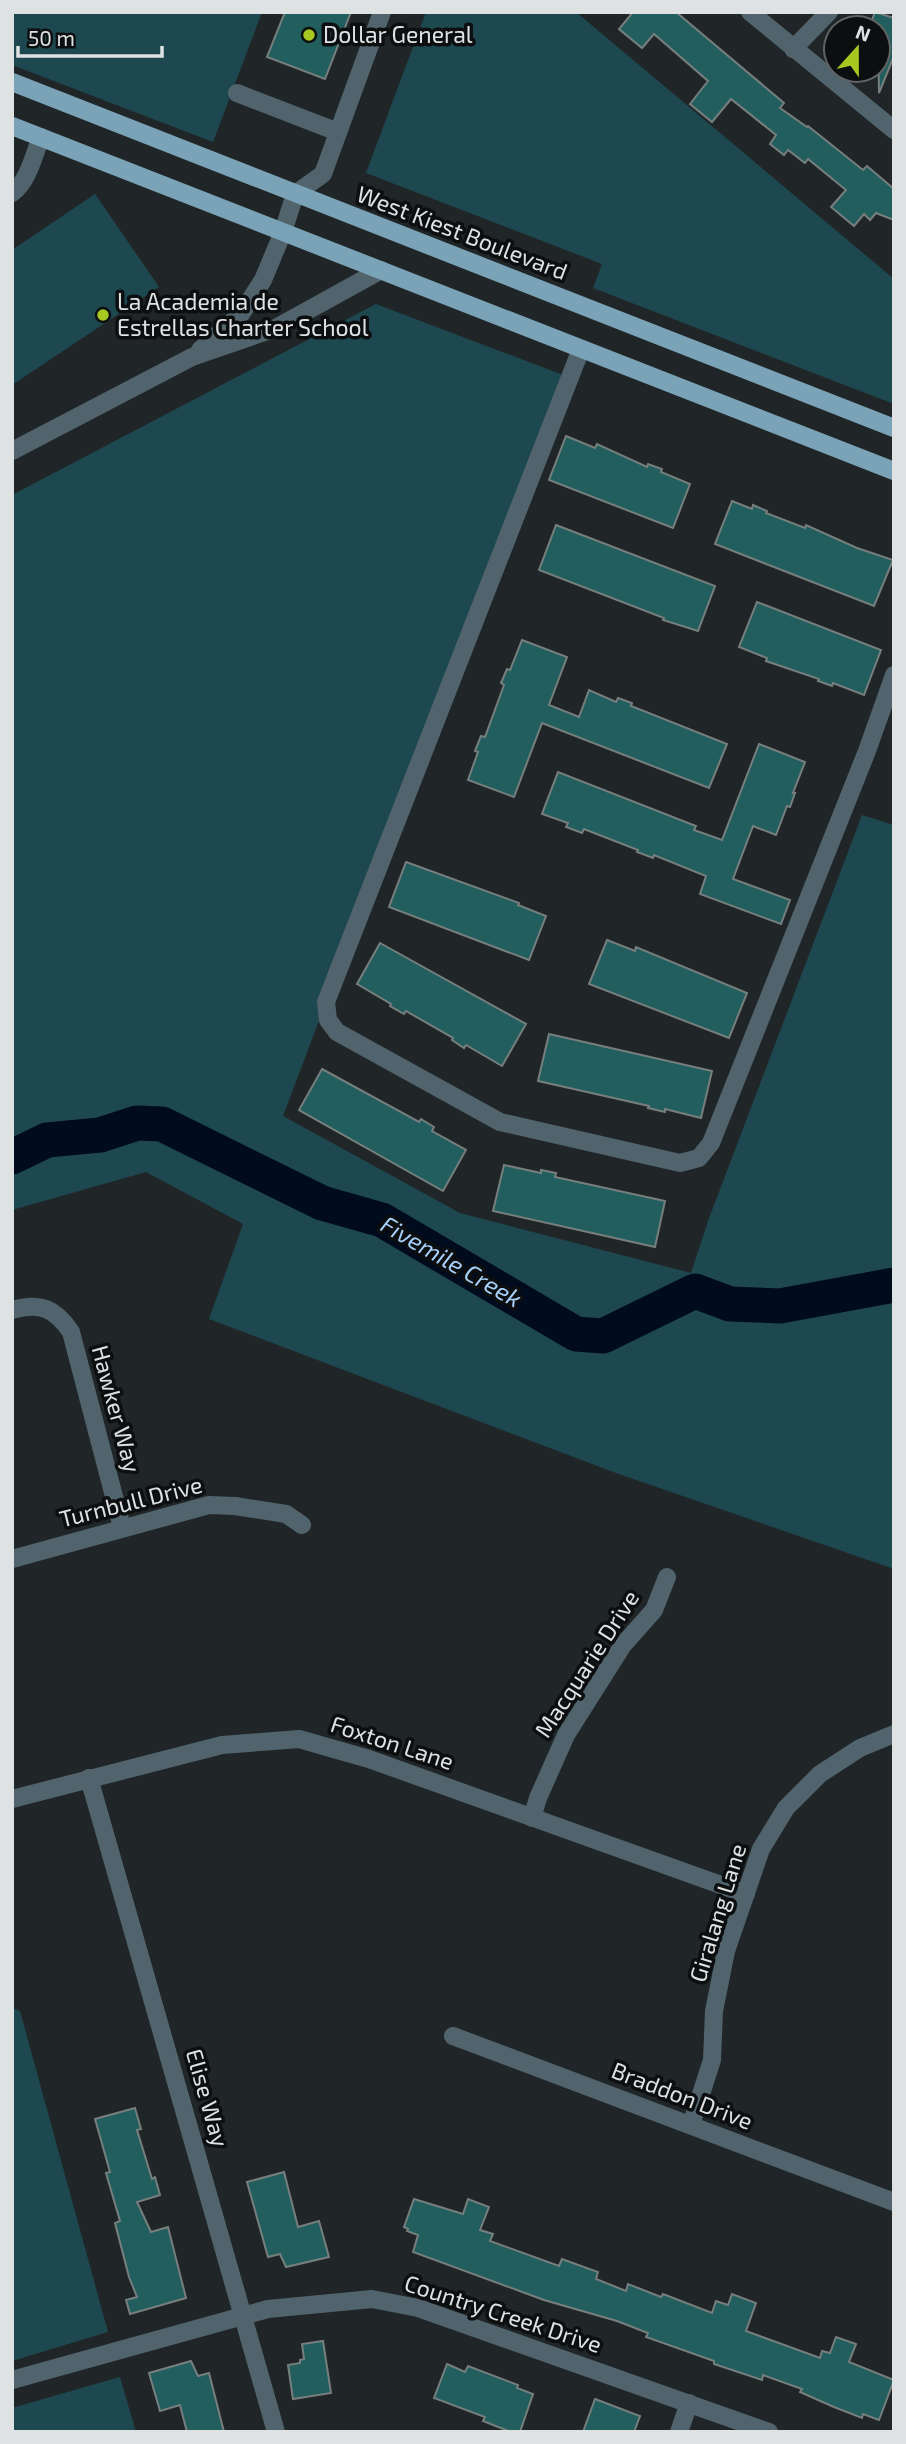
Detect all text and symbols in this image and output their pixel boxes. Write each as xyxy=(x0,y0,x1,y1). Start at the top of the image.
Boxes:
scale bar xyxy=(18,14,161,58)
north arrow xyxy=(822,14,892,84)
text: N xyxy=(853,19,874,46)
place label: Dollar General xyxy=(323,20,473,48)
text: 50 m xyxy=(28,25,75,50)
marker: Dollar General xyxy=(301,27,317,43)
street label: West Kiest Boulevard xyxy=(353,179,571,285)
place label: La Academia de Estrellas Charter School xyxy=(117,287,369,341)
marker: La Academia de Estrellas Charter School xyxy=(95,307,111,323)
water label: Fivemile Creek xyxy=(376,1209,527,1313)
street label: Hawker Way xyxy=(87,1342,147,1475)
street label: Turnbull Drive xyxy=(57,1470,205,1532)
street label: Macquarie Drive xyxy=(528,1585,644,1742)
street label: Foxton Lane xyxy=(327,1709,457,1775)
street label: Giralang Lane xyxy=(683,1840,751,1985)
street label: Elise Way xyxy=(181,2046,235,2150)
street label: Braddon Drive xyxy=(608,2055,757,2135)
street label: Country Creek Drive xyxy=(401,2268,605,2358)

